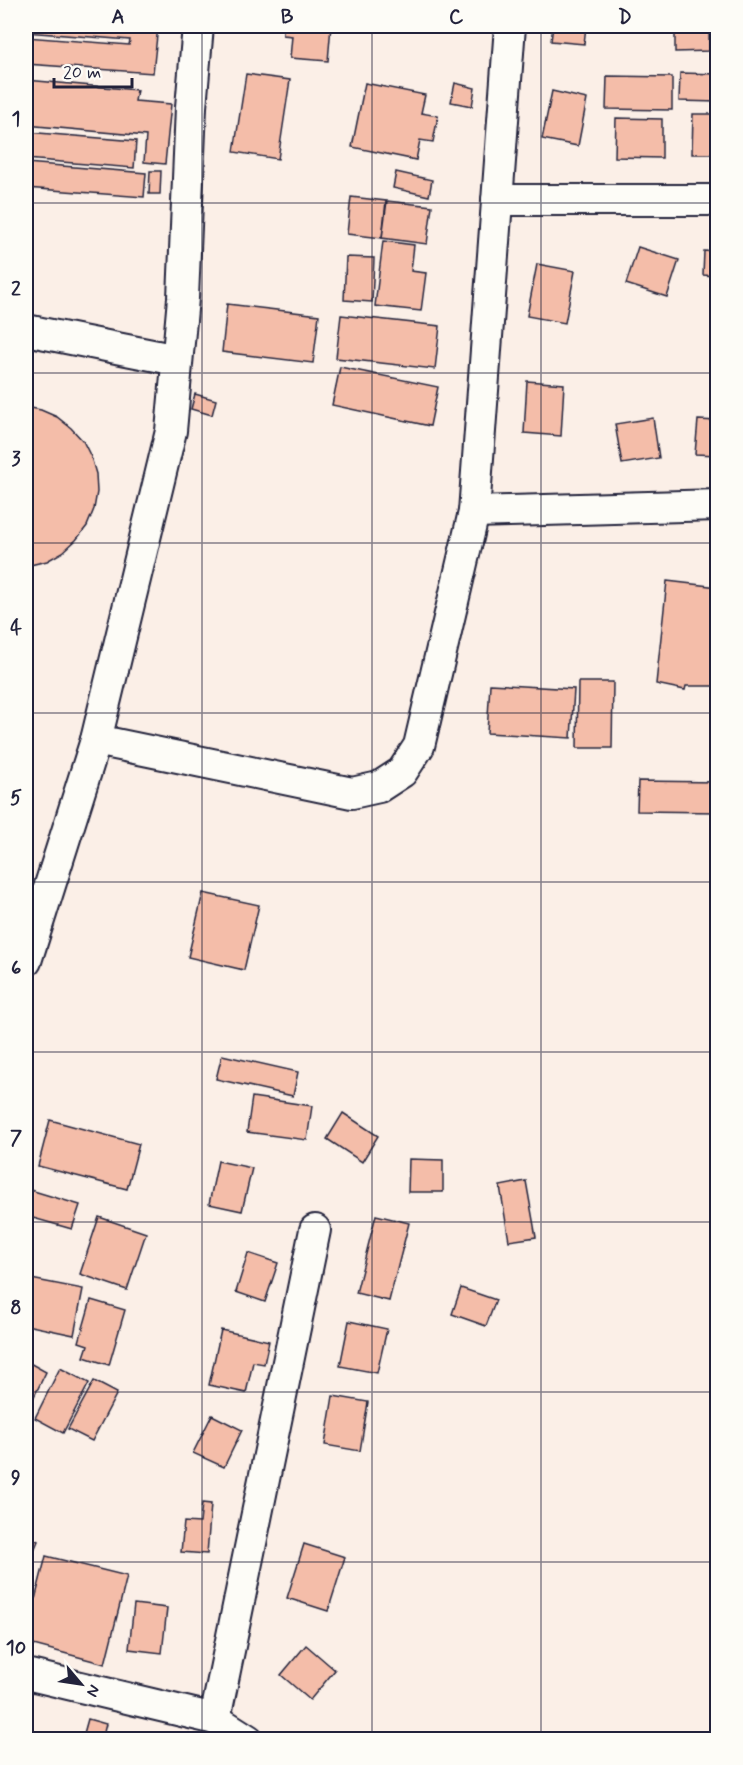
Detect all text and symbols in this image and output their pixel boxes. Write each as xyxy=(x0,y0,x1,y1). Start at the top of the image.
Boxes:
text: A xyxy=(111,4,125,31)
text: B xyxy=(281,4,294,31)
text: C xyxy=(449,4,464,31)
text: D xyxy=(618,4,632,31)
scale bar xyxy=(54,51,132,89)
text: 20 m xyxy=(63,61,101,85)
text: 1 xyxy=(12,106,20,133)
text: 2 xyxy=(11,276,21,303)
text: 3 xyxy=(11,446,21,473)
text: 4 xyxy=(10,615,22,642)
text: 5 xyxy=(10,785,22,812)
text: 6 xyxy=(11,955,21,982)
text: 7 xyxy=(10,1125,22,1152)
text: 8 xyxy=(10,1295,22,1322)
text: 9 xyxy=(11,1465,21,1492)
text: 10 xyxy=(6,1635,26,1662)
north arrow xyxy=(51,1654,111,1714)
text: N xyxy=(81,1681,105,1700)

